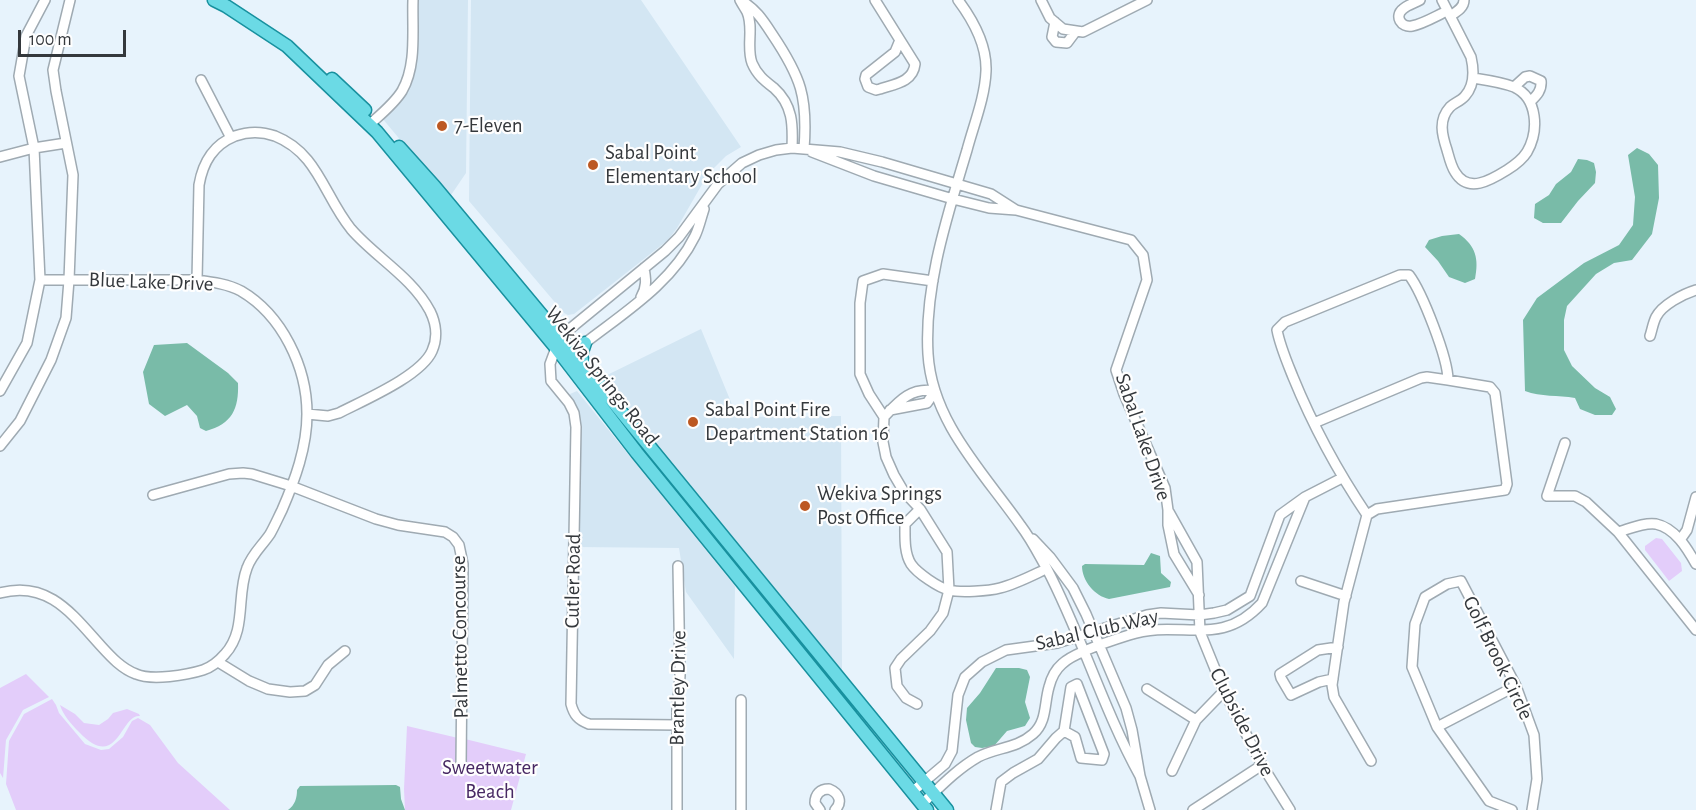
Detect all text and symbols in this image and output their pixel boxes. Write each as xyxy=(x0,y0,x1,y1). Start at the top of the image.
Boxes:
scale bar xyxy=(21,18,129,56)
text: 100 m xyxy=(29,31,72,49)
place label: 7-Eleven xyxy=(454,113,523,139)
marker: 7-Eleven xyxy=(435,119,449,133)
place label: Sabal Point Elementary School xyxy=(605,140,757,190)
marker: Sabal Point Elementary School xyxy=(586,158,600,172)
street label: Blue Lake Drive xyxy=(88,267,214,297)
street label: Wekiva Springs Road xyxy=(540,301,664,451)
street label: Sabal Lake Drive xyxy=(1109,370,1177,504)
place label: Sabal Point Fire Department Station 16 xyxy=(705,397,889,447)
marker: Sabal Point Fire Department Station 16 xyxy=(686,415,700,429)
place label: Wekiva Springs Post Office xyxy=(817,481,942,531)
marker: Wekiva Springs Post Office xyxy=(798,499,812,513)
street label: Cutler Road xyxy=(560,533,586,629)
street label: Palmetto Concourse xyxy=(446,555,474,719)
street label: Golf Brook Circle xyxy=(1457,592,1539,724)
street label: Sabal Club Way xyxy=(1033,604,1161,656)
street label: Brantley Drive xyxy=(664,630,692,746)
street label: Clubside Drive xyxy=(1204,664,1280,780)
park label: Sweetwater Beach xyxy=(442,755,538,805)

